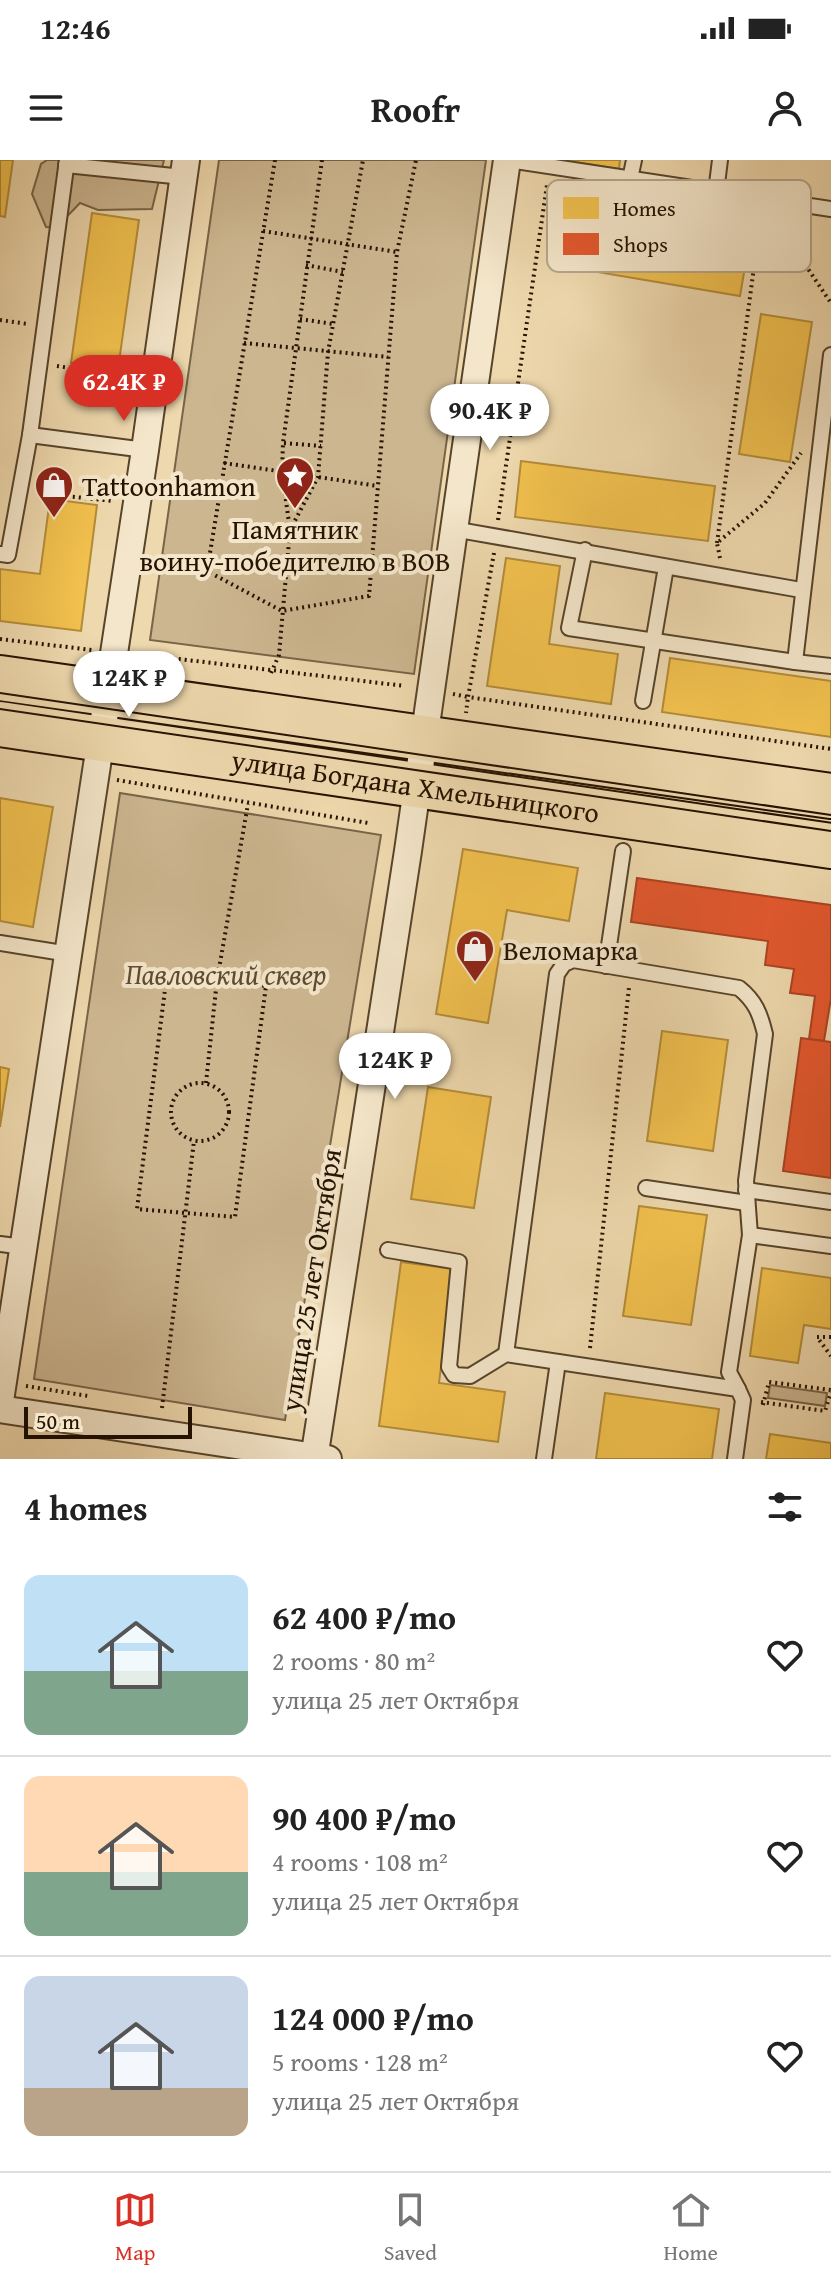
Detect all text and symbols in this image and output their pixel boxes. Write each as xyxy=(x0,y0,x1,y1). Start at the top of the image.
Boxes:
text: 12:46 xyxy=(40,6,111,50)
text: Roofr xyxy=(371,82,460,135)
icon: menu xyxy=(24,86,68,130)
icon: person xyxy=(763,86,807,130)
legend xyxy=(547,180,811,272)
text: Homes xyxy=(613,192,676,224)
text: Shops xyxy=(613,228,668,260)
pin: 62.4K ₽ xyxy=(50,355,198,423)
text: 62.4K ₽ xyxy=(82,361,166,400)
pin: 90.4K ₽ xyxy=(416,384,564,452)
text: 90.4K ₽ xyxy=(448,390,532,429)
place icon: Памятник воину-победителю в ВОВ xyxy=(274,455,316,510)
shop icon: Tattoonhamon xyxy=(33,464,75,519)
place label: Tattoonhamon xyxy=(82,465,256,506)
place label: Памятник воину-победителю в ВОВ xyxy=(139,508,451,581)
pin: 124K ₽ xyxy=(64,651,194,719)
text: 124K ₽ xyxy=(91,657,167,696)
street label: улица Богдана Хмельницкого xyxy=(228,738,602,832)
shop icon: Веломарка xyxy=(454,928,496,983)
place label: Веломарка xyxy=(503,929,639,970)
park label: Павловский сквер xyxy=(125,953,327,994)
pin: 124K ₽ xyxy=(330,1033,460,1101)
text: 124K ₽ xyxy=(357,1039,433,1078)
street label: улица 25 лет Октября xyxy=(269,1145,351,1416)
scale bar xyxy=(24,1403,192,1439)
text: 50 m xyxy=(36,1405,80,1437)
text: 4 homes xyxy=(24,1483,148,1532)
icon: filters xyxy=(763,1485,807,1529)
text: 62 400 ₽/mo xyxy=(272,1592,456,1641)
icon: home xyxy=(88,1607,184,1703)
icon: heart xyxy=(763,1633,807,1677)
text: 2 rooms · 80 m² xyxy=(272,1641,435,1680)
text: улица 25 лет Октября xyxy=(272,1680,519,1719)
text: 90 400 ₽/mo xyxy=(272,1793,456,1842)
icon: home xyxy=(88,1808,184,1904)
icon: heart xyxy=(763,1834,807,1878)
text: 4 rooms · 108 m² xyxy=(272,1842,448,1881)
text: улица 25 лет Октября xyxy=(272,1881,519,1920)
text: 124 000 ₽/mo xyxy=(272,1993,474,2042)
icon: home xyxy=(88,2008,184,2104)
icon: heart xyxy=(763,2034,807,2078)
text: 5 rooms · 128 m² xyxy=(272,2042,448,2081)
text: улица 25 лет Октября xyxy=(272,2081,519,2120)
tab: Map xyxy=(113,2188,157,2268)
tab: Saved xyxy=(384,2188,437,2268)
tab: Home xyxy=(664,2188,718,2268)

